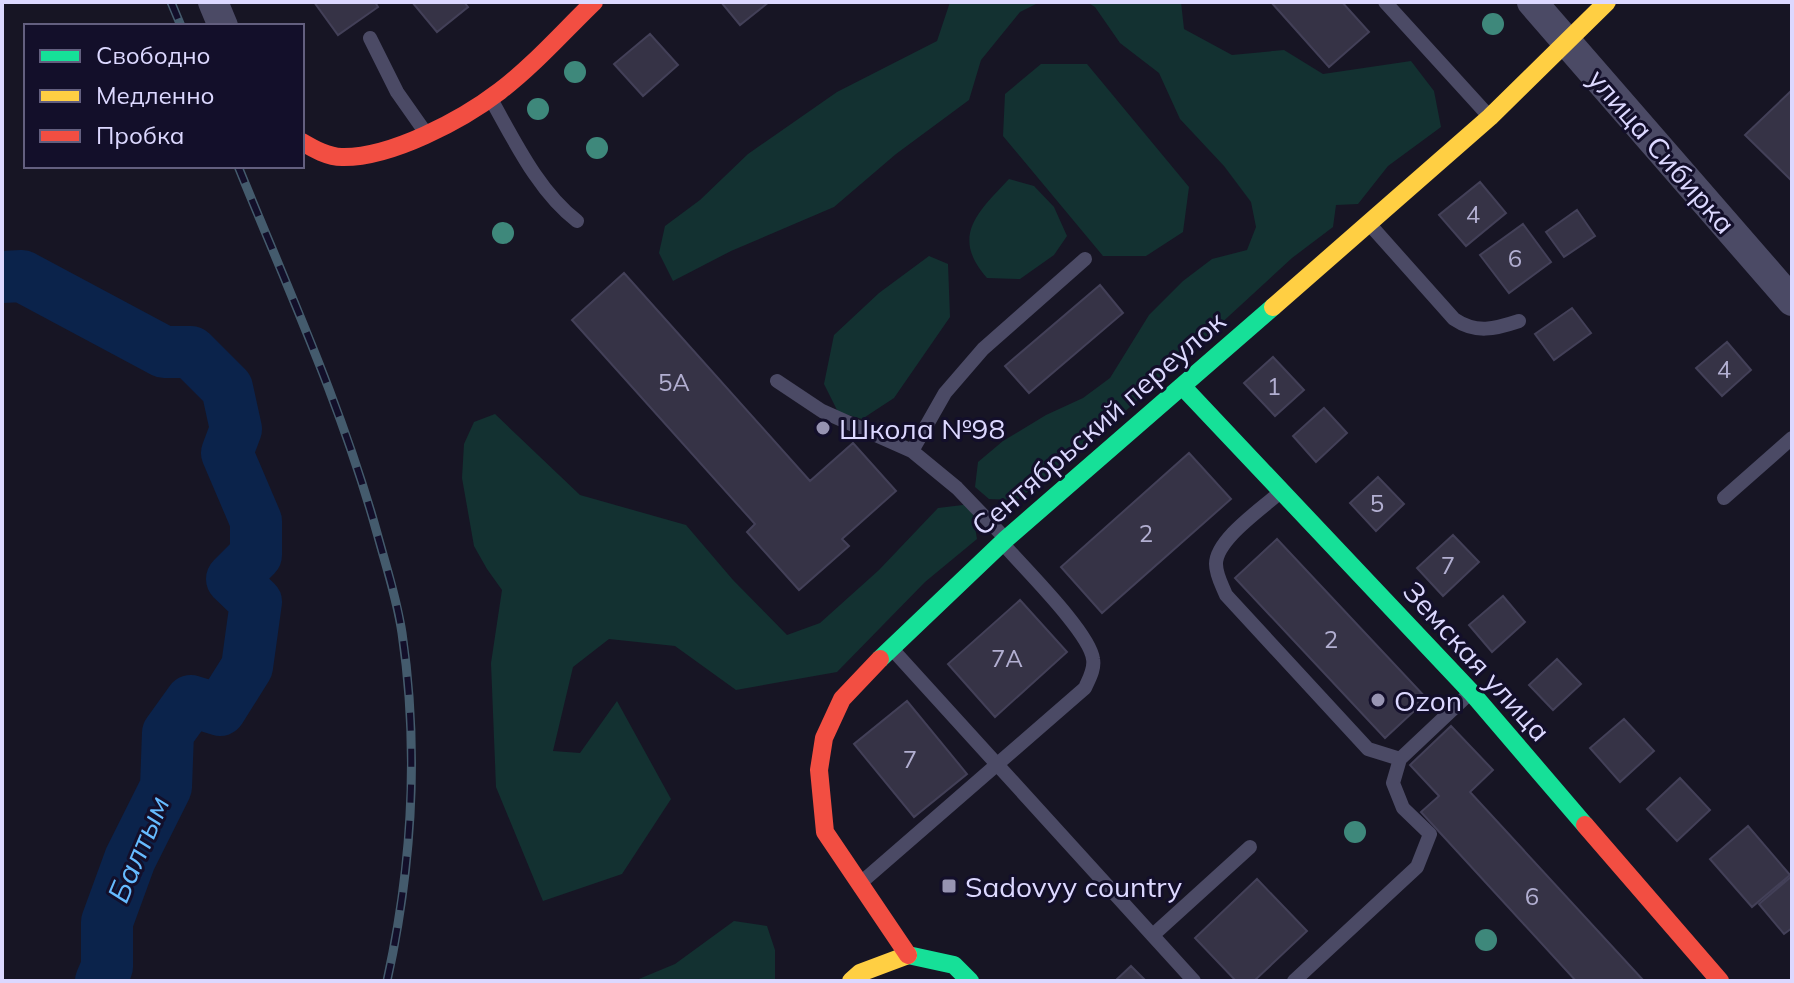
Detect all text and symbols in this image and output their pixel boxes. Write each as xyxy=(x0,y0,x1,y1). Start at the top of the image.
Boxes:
legend xyxy=(24,24,304,168)
text: Свободно xyxy=(96,40,211,70)
street label: улица Сибирка xyxy=(1581,61,1743,241)
text: Медленно xyxy=(96,80,215,110)
text: Пробка xyxy=(96,120,184,150)
house number: 4 xyxy=(1466,199,1480,229)
house number: 6 xyxy=(1508,243,1522,273)
street label: Сентябрьский переулок xyxy=(964,303,1233,543)
house number: 4 xyxy=(1717,354,1731,384)
house number: 5А xyxy=(658,367,690,397)
house number: 1 xyxy=(1267,371,1281,401)
place label: Школа №98 xyxy=(839,411,1005,446)
marker: Школа №98 xyxy=(814,419,832,437)
house number: 5 xyxy=(1370,488,1384,518)
house number: 2 xyxy=(1139,518,1153,548)
house number: 7 xyxy=(1441,550,1455,580)
street label: Земская улица xyxy=(1396,574,1558,748)
house number: 2 xyxy=(1324,624,1338,654)
house number: 7А xyxy=(991,643,1023,673)
place label: Ozon xyxy=(1394,683,1462,718)
marker: Ozon xyxy=(1369,691,1387,709)
house number: 7 xyxy=(903,744,917,774)
water label: Балтым xyxy=(99,790,177,908)
place label: Sadovyy country xyxy=(965,869,1182,904)
marker: Sadovyy country xyxy=(940,877,958,895)
house number: 6 xyxy=(1525,881,1539,911)

